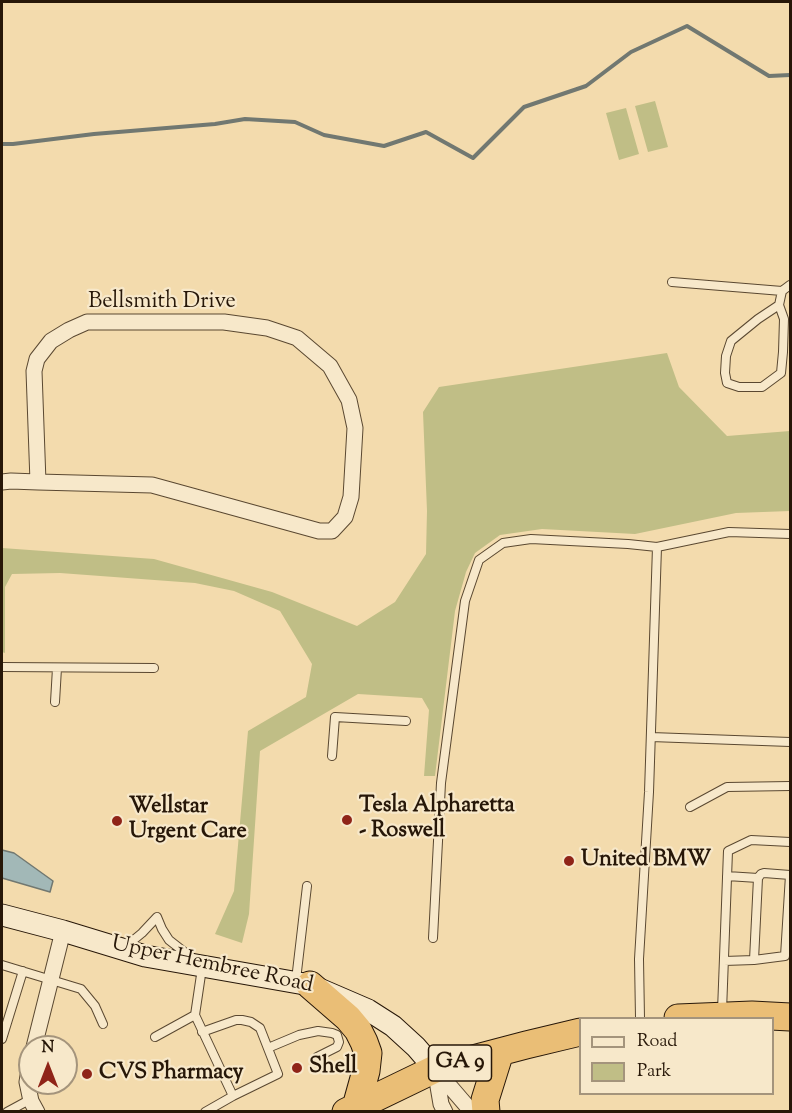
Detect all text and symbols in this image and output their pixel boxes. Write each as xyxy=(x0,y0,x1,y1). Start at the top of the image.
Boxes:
street label: Bellsmith Drive xyxy=(88,290,236,316)
place label: Tesla Alpharetta - Roswell xyxy=(359,794,515,846)
place label: Wellstar Urgent Care xyxy=(129,795,247,846)
marker: Tesla Alpharetta - Roswell xyxy=(340,813,354,827)
marker: Wellstar Urgent Care xyxy=(110,814,124,828)
place label: United BMW xyxy=(581,848,711,874)
marker: United BMW xyxy=(562,854,576,868)
street label: Upper Hembree Road xyxy=(109,932,315,1000)
legend xyxy=(579,1017,774,1095)
text: Road xyxy=(637,1029,677,1055)
north arrow xyxy=(18,1035,78,1095)
text: N xyxy=(42,1037,54,1060)
road number: GA 9 xyxy=(428,1045,492,1081)
place label: Shell xyxy=(309,1055,357,1081)
text: Park xyxy=(637,1059,671,1085)
place label: CVS Pharmacy xyxy=(99,1061,243,1087)
marker: Shell xyxy=(290,1061,304,1075)
marker: CVS Pharmacy xyxy=(80,1067,94,1081)

